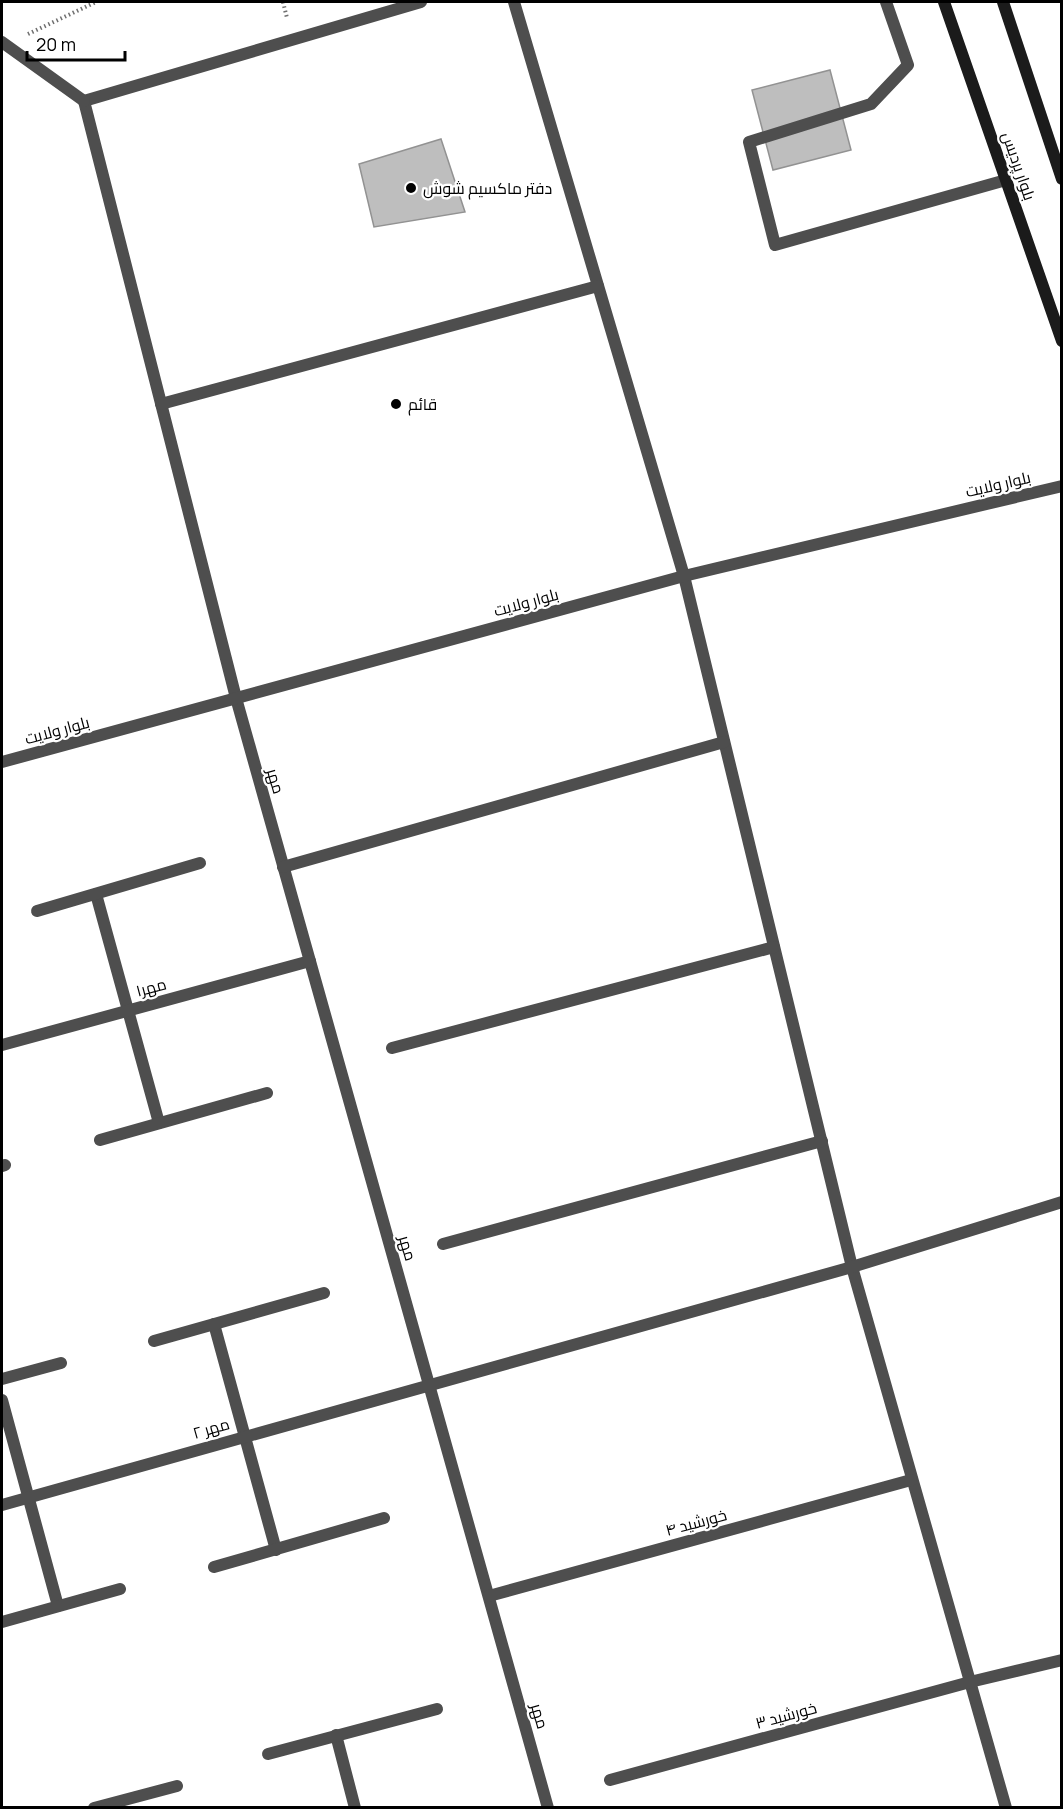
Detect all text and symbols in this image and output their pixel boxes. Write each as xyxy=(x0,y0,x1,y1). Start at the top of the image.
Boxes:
scale bar xyxy=(27,24,124,62)
text: 20 m xyxy=(36,32,76,56)
street label: بلوار پردیس xyxy=(996,129,1041,204)
place label: دفتر ماکسیم شوش xyxy=(423,177,552,200)
marker: دفتر ماکسیم شوش xyxy=(404,181,418,195)
place label: قائم xyxy=(408,393,437,416)
marker: قائم xyxy=(389,397,403,411)
street label: بلوار ولایت xyxy=(963,466,1033,502)
street label: بلوار ولایت xyxy=(491,583,561,621)
street label: بلوار ولایت xyxy=(22,711,92,749)
street label: مهر xyxy=(262,765,290,796)
street label: مهر۱ xyxy=(133,972,169,1002)
street label: مهر xyxy=(394,1232,422,1263)
street label: مهر ۲ xyxy=(190,1412,232,1444)
street label: خورشید ۴ xyxy=(663,1503,729,1541)
street label: خورشید ۳ xyxy=(753,1696,819,1734)
street label: مهر xyxy=(526,1700,554,1731)

